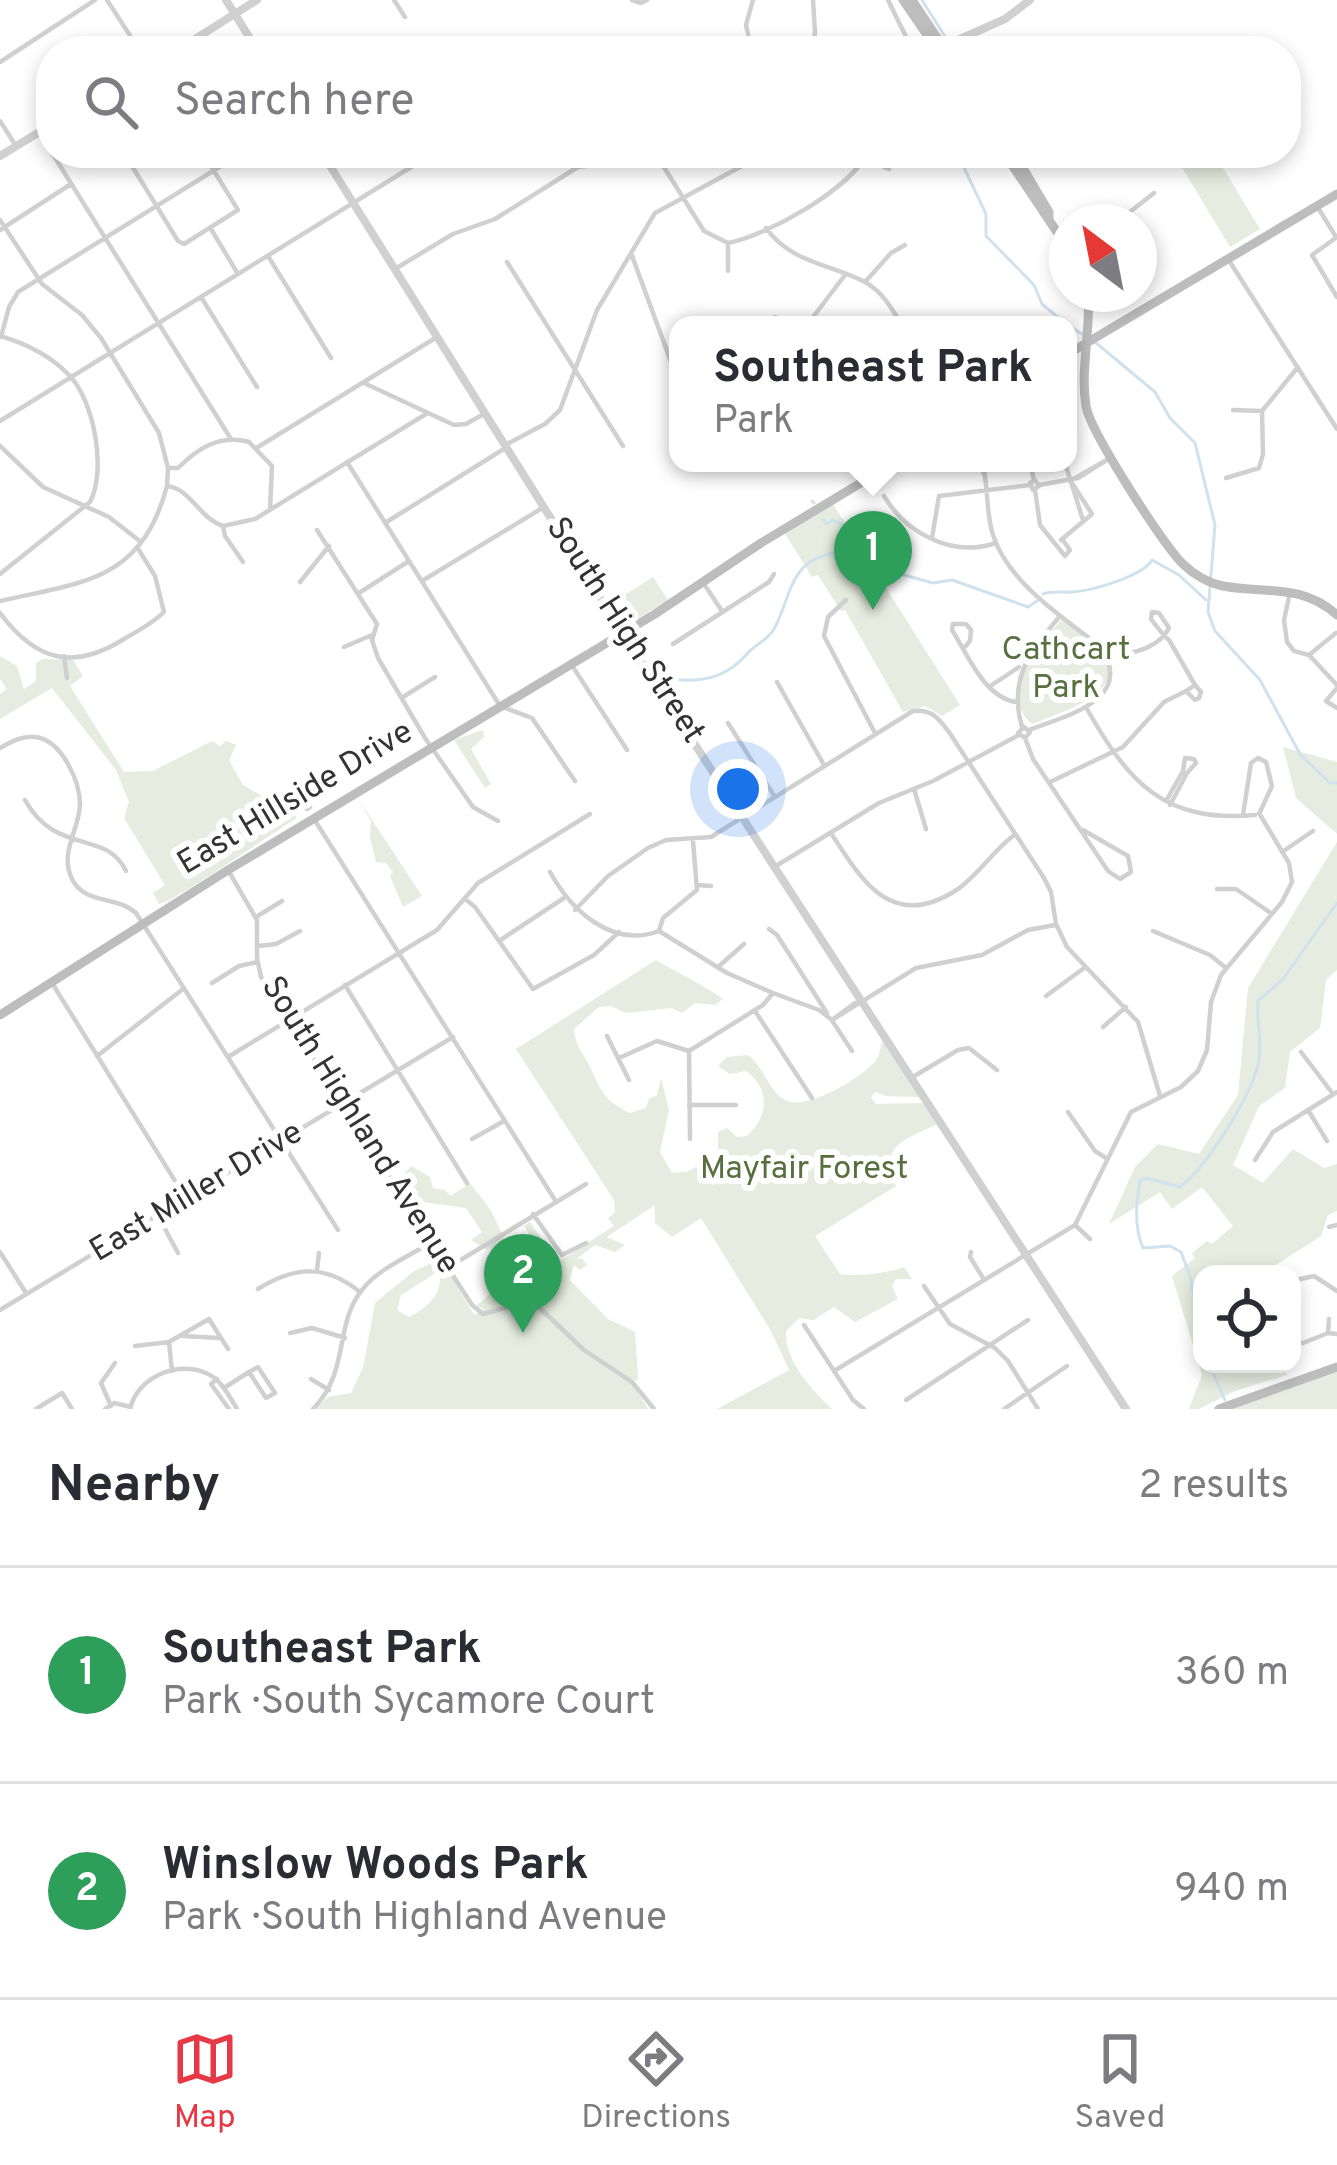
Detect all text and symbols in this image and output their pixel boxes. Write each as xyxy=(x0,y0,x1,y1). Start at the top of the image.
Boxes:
search box xyxy=(36,36,1301,168)
icon: search xyxy=(78,69,144,135)
text: Search here xyxy=(174,74,414,131)
north arrow xyxy=(1049,204,1157,312)
popup xyxy=(669,316,1077,472)
text: Southeast Park xyxy=(713,341,1033,398)
text: Park xyxy=(713,398,794,447)
street label: South High Street xyxy=(535,510,713,752)
pin: 1 xyxy=(834,511,912,610)
park label: Cathcart Park xyxy=(1002,630,1130,710)
street label: East Hillside Drive xyxy=(171,712,421,886)
your location xyxy=(708,759,768,819)
street label: South Highland Avenue xyxy=(250,969,468,1283)
street label: East Miller Drive xyxy=(83,1113,311,1273)
park label: Mayfair Forest xyxy=(700,1149,908,1191)
pin: 2 xyxy=(484,1234,562,1333)
map controls xyxy=(1193,1265,1301,1373)
button: locate xyxy=(1193,1265,1301,1373)
text: Nearby xyxy=(48,1455,220,1520)
text: 2 results xyxy=(1138,1463,1289,1512)
text: Southeast Park xyxy=(162,1622,482,1679)
text: 1 xyxy=(79,1650,95,1699)
text: 360 m xyxy=(1175,1650,1289,1699)
text: Park · South Sycamore Court xyxy=(162,1679,655,1728)
text: Winslow Woods Park xyxy=(162,1838,589,1895)
text: 2 xyxy=(75,1866,99,1915)
text: 940 m xyxy=(1174,1866,1289,1915)
text: Park · South Highland Avenue xyxy=(162,1895,667,1944)
tab: Map xyxy=(172,2026,238,2140)
tab: Directions xyxy=(581,2026,731,2140)
tab: Saved xyxy=(1075,2026,1165,2140)

